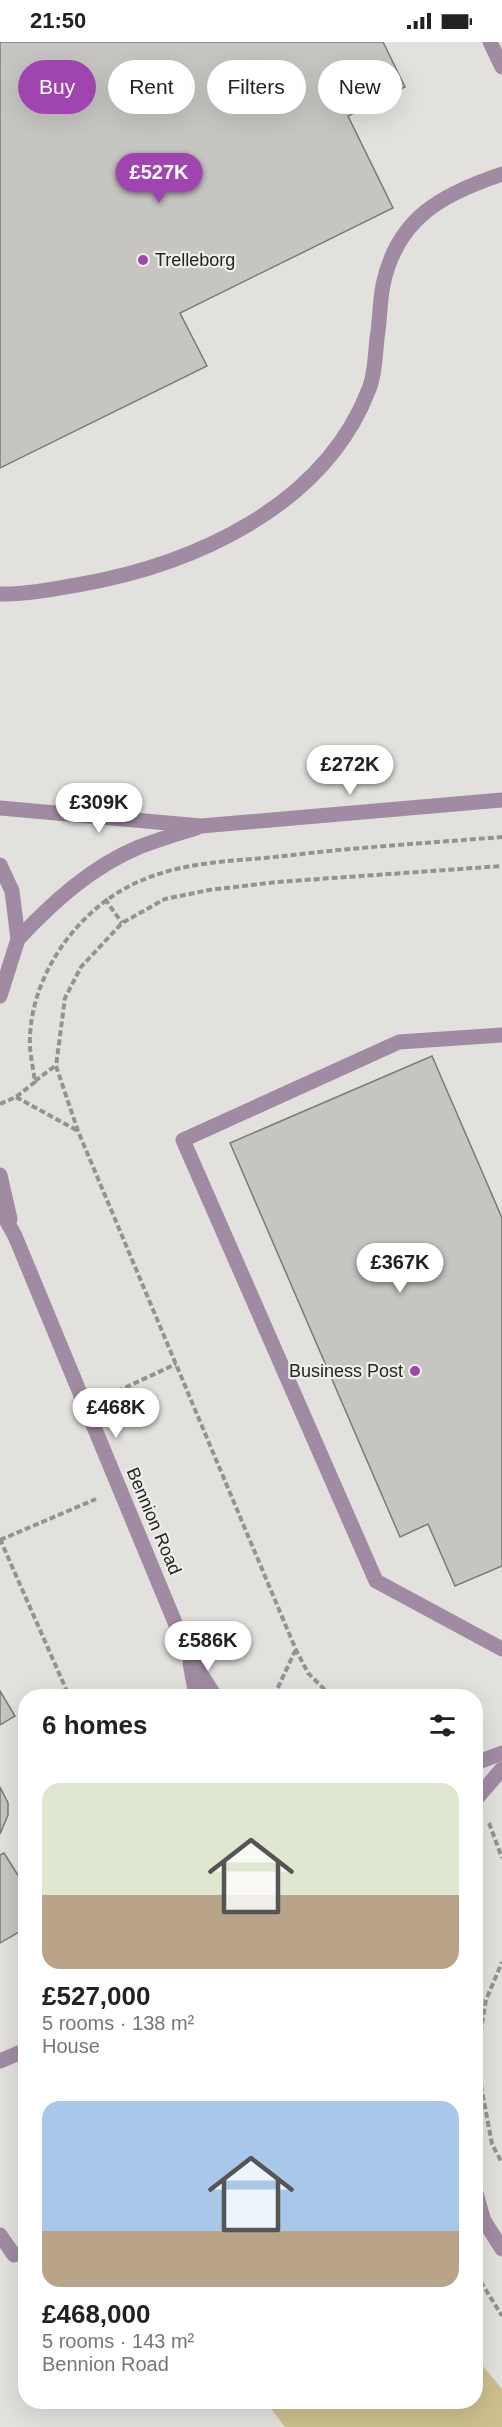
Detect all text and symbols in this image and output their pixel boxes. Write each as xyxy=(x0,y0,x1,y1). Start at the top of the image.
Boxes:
text: 21:50 xyxy=(30,8,86,33)
chip: Buy xyxy=(18,60,96,114)
chip: Rent xyxy=(108,60,195,114)
chip: Filters xyxy=(207,60,306,114)
chip: New xyxy=(318,60,402,114)
pin: £527K xyxy=(117,153,201,204)
text: £527K xyxy=(130,161,188,183)
place label: Trelleborg xyxy=(155,250,235,270)
marker: Trelleborg xyxy=(136,253,150,267)
pin: £272K xyxy=(308,745,392,796)
text: £272K xyxy=(321,753,379,775)
pin: £309K xyxy=(57,783,141,834)
text: £309K xyxy=(70,791,128,813)
pin: £367K xyxy=(358,1243,442,1294)
text: £367K xyxy=(371,1251,429,1273)
place label: Business Post xyxy=(289,1361,403,1381)
marker: Business Post xyxy=(408,1364,422,1378)
pin: £468K xyxy=(74,1388,158,1439)
text: £468K xyxy=(87,1396,145,1418)
street label: Bennion Road xyxy=(123,1465,185,1577)
pin: £586K xyxy=(166,1621,250,1672)
text: £586K xyxy=(179,1629,237,1651)
icon: filters xyxy=(426,1709,459,1742)
text: 6 homes xyxy=(42,1710,148,1740)
icon: home xyxy=(197,1822,305,1930)
text: £527,000 xyxy=(42,1981,150,2011)
text: 5 rooms · 138 m² xyxy=(42,2012,194,2034)
text: House xyxy=(42,2035,100,2057)
icon: home xyxy=(197,2140,305,2248)
text: £468,000 xyxy=(42,2299,150,2329)
text: 5 rooms · 143 m² xyxy=(42,2330,194,2352)
text: Bennion Road xyxy=(42,2353,169,2375)

